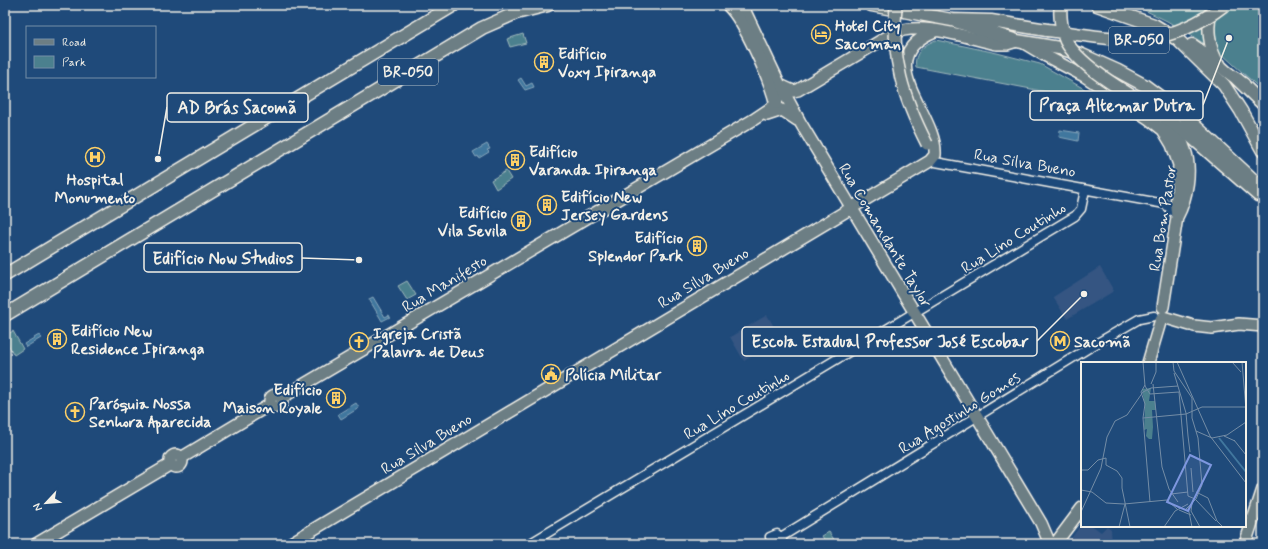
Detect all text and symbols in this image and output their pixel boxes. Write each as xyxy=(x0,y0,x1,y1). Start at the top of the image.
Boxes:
place label: Hotel City Sacoman xyxy=(835,16,901,55)
hotel icon: Hotel City Sacoman xyxy=(810,23,832,45)
legend xyxy=(26,26,156,78)
road number: BR-050 xyxy=(1109,27,1169,53)
text: Road xyxy=(62,35,86,51)
place label: Edifício Voxy Ipiranga xyxy=(558,44,656,84)
building icon: Edifício Voxy Ipiranga xyxy=(533,51,555,73)
text: Park xyxy=(62,55,86,71)
road number: BR-050 xyxy=(378,59,438,85)
callout: Praça Altemar Dutra xyxy=(1030,91,1203,120)
callout: AD Brás Sacomã xyxy=(167,93,308,122)
text: Praça Altemar Dutra xyxy=(1039,95,1196,117)
text: AD Brás Sacomã xyxy=(178,97,297,119)
place label: Edifício Varanda Ipiranga xyxy=(529,142,657,182)
street label: Rua Silva Bueno xyxy=(972,144,1077,183)
hospital icon: Hospital Monumento xyxy=(84,146,106,168)
building icon: Edifício Varanda Ipiranga xyxy=(504,149,526,171)
street label: Rua Comandante Taylor xyxy=(833,160,936,312)
street label: Rua Bom Pastor xyxy=(1145,163,1182,273)
place label: Hospital Monumento xyxy=(55,170,136,209)
place label: Edifício New Jersey Gardens xyxy=(561,187,669,226)
building icon: Edifício New Jersey Gardens xyxy=(536,194,558,216)
street label: Rua Lino Coutinho xyxy=(957,198,1070,279)
place label: Edifício Vila Sevila xyxy=(438,203,507,242)
building icon: Edifício Vila Sevila xyxy=(510,210,532,232)
place label: Edifício Splendor Park xyxy=(588,228,683,267)
building icon: Edifício Splendor Park xyxy=(686,235,708,257)
callout: Edifício Now Studios xyxy=(144,243,302,272)
street label: Rua Silva Bueno xyxy=(654,243,753,314)
text: Edifício Now Studios xyxy=(152,248,294,270)
street label: Rua Manifesto xyxy=(398,251,491,318)
place label: Edifício New Residence Ipiranga xyxy=(71,321,205,361)
place label: Igreja Cristã Palavra de Deus xyxy=(373,324,485,363)
callout: Escola Estadual Professor José Escobar xyxy=(742,327,1037,356)
building icon: Edifício New Residence Ipiranga xyxy=(46,328,68,350)
metro station icon: Sacomã xyxy=(1049,330,1071,352)
church icon: Igreja Cristã Palavra de Deus xyxy=(348,331,370,353)
text: Escola Estadual Professor José Escobar xyxy=(751,331,1029,353)
place label: Sacomã xyxy=(1074,332,1131,353)
inset map xyxy=(1081,362,1246,527)
public building icon: Polícia Militar xyxy=(540,363,562,385)
place label: Polícia Militar xyxy=(565,365,661,386)
street label: Rua Lino Coutinho xyxy=(680,365,794,445)
street label: Rua Agostinho Gomes xyxy=(895,367,1025,459)
place label: Edifício Maison Royale xyxy=(223,380,322,419)
building icon: Edifício Maison Royale xyxy=(325,387,347,409)
place label: Paróquia Nossa Senhora Aparecida xyxy=(89,394,212,434)
church icon: Paróquia Nossa Senhora Aparecida xyxy=(64,401,86,423)
street label: Rua Silva Bueno xyxy=(377,409,476,480)
north arrow xyxy=(26,483,66,523)
text: N xyxy=(30,501,46,513)

